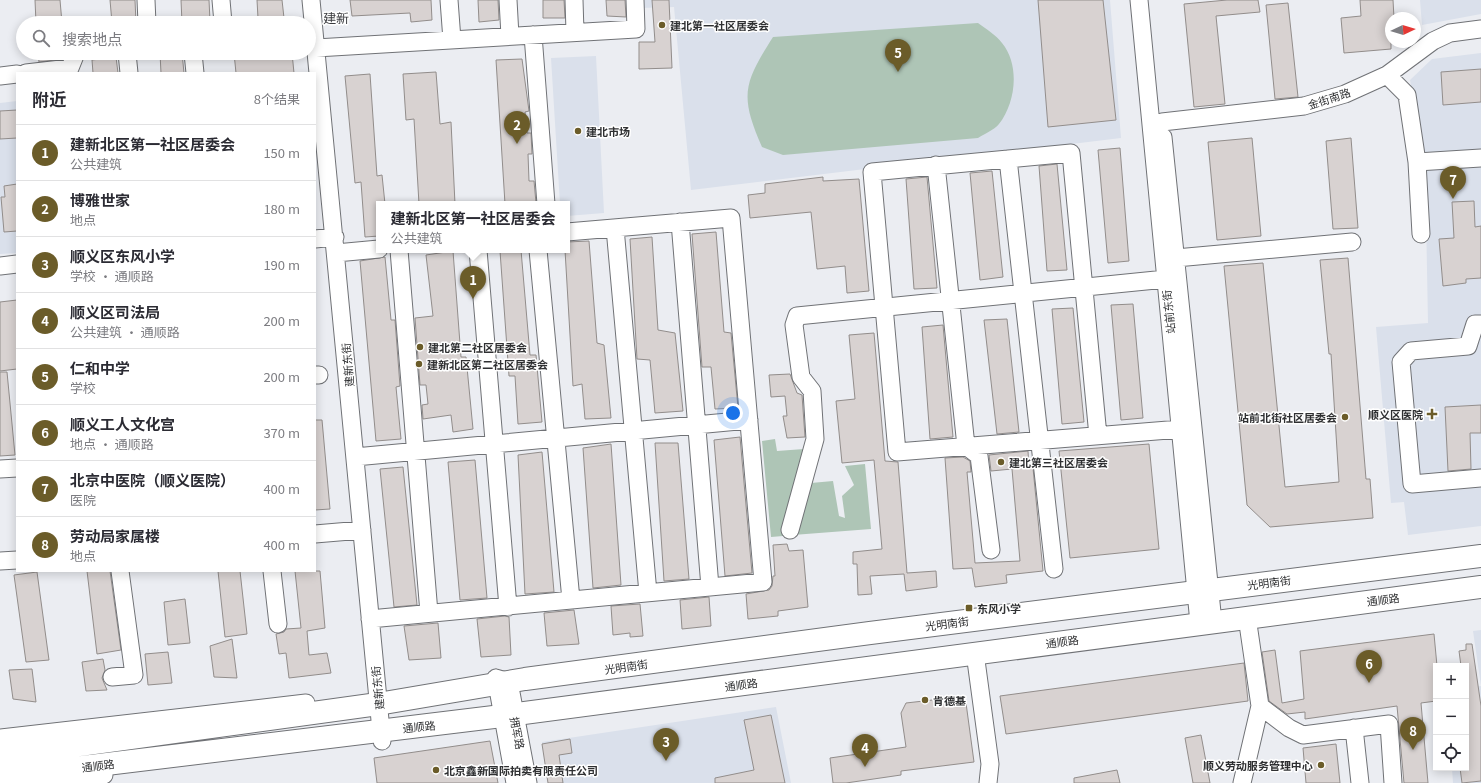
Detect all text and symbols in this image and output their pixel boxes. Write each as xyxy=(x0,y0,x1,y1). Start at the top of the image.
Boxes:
district label: 建新 xyxy=(323,8,349,27)
north arrow xyxy=(1385,12,1421,48)
search box xyxy=(16,16,316,60)
place label: 建北第一社区居委会 xyxy=(670,17,769,33)
marker: 建北第一社区居委会 xyxy=(657,20,667,30)
icon: search xyxy=(30,27,52,49)
text: 搜索地点 xyxy=(62,28,122,49)
pin: 5 xyxy=(885,39,911,72)
street label: 金街南路 xyxy=(1306,84,1352,112)
text: 附近 xyxy=(32,86,66,111)
text: 8个结果 xyxy=(254,89,300,108)
pin: 2 xyxy=(504,111,530,144)
place label: 建北市场 xyxy=(586,123,630,139)
marker: 建北市场 xyxy=(573,126,583,136)
text: 建新北区第一社区居委会 xyxy=(70,133,235,154)
text: 1 xyxy=(41,143,49,162)
text: 150 m xyxy=(263,143,300,162)
text: 公共建筑 xyxy=(70,154,122,173)
pin: 7 xyxy=(1440,166,1466,199)
text: 博雅世家 xyxy=(70,189,130,210)
text: 2 xyxy=(41,199,49,218)
text: 180 m xyxy=(263,199,300,218)
popup xyxy=(376,201,570,253)
text: 建新北区第一社区居委会 xyxy=(390,207,556,228)
text: 地点 xyxy=(70,210,96,229)
text: 公共建筑 xyxy=(390,228,443,247)
text: 顺义区东风小学 xyxy=(70,245,175,266)
text: 3 xyxy=(41,255,49,274)
text: 190 m xyxy=(263,255,300,274)
text: 学校 · 通顺路 xyxy=(70,266,154,285)
pin: 1 xyxy=(460,266,486,299)
street label: 站前东街 xyxy=(1158,289,1178,335)
text: 顺义区司法局 xyxy=(70,301,160,322)
text: 4 xyxy=(41,311,49,330)
text: 200 m xyxy=(263,311,300,330)
text: 公共建筑 · 通顺路 xyxy=(70,322,180,341)
place label: 建北第二社区居委会 xyxy=(428,339,527,355)
street label: 建新东街 xyxy=(337,342,357,388)
marker: 建北第二社区居委会 xyxy=(415,342,425,352)
place label: 建新北区第二社区居委会 xyxy=(427,356,548,372)
text: 仁和中学 xyxy=(70,357,130,378)
marker: 建新北区第二社区居委会 xyxy=(414,359,424,369)
text: 5 xyxy=(41,367,49,386)
text: 200 m xyxy=(263,367,300,386)
text: 学校 xyxy=(70,378,96,397)
your location xyxy=(723,403,743,423)
place label: 顺义区医院 xyxy=(1368,406,1423,422)
marker: 顺义区医院 xyxy=(1426,408,1438,420)
place label: 站前北街社区居委会 xyxy=(1238,409,1337,425)
marker: 站前北街社区居委会 xyxy=(1340,412,1350,422)
text: 顺义工人文化宫 xyxy=(70,413,175,434)
text: 6 xyxy=(41,423,49,442)
text: 370 m xyxy=(263,423,300,442)
text: 地点 · 通顺路 xyxy=(70,434,154,453)
place label: 建北第三社区居委会 xyxy=(1009,454,1108,470)
marker: 建北第三社区居委会 xyxy=(996,457,1006,467)
text: 北京中医院（顺义医院） xyxy=(70,469,235,490)
text: 7 xyxy=(41,479,49,498)
text: 400 m xyxy=(263,479,300,498)
text: 医院 xyxy=(70,490,96,509)
text: 劳动局家属楼 xyxy=(70,525,160,546)
text: 8 xyxy=(41,535,49,554)
text: 400 m xyxy=(263,535,300,554)
text: 地点 xyxy=(70,546,96,565)
street label: 光明南街 xyxy=(1246,571,1292,593)
street label: 通顺路 xyxy=(1366,589,1400,609)
place label: 东风小学 xyxy=(977,600,1021,616)
marker: 东风小学 xyxy=(964,603,974,613)
street label: 光明南街 xyxy=(924,612,970,634)
street label: 通顺路 xyxy=(1045,631,1079,651)
pin: 6 xyxy=(1356,650,1382,683)
street label: 光明南街 xyxy=(603,655,649,677)
map controls xyxy=(1433,663,1469,771)
button: + xyxy=(1433,663,1469,699)
street label: 建新东街 xyxy=(367,665,387,711)
street label: 通顺路 xyxy=(724,674,758,694)
place label: 肯德基 xyxy=(933,692,966,708)
marker: 肯德基 xyxy=(920,695,930,705)
button: − xyxy=(1433,699,1469,735)
street label: 拥军路 xyxy=(507,715,529,751)
street label: 通顺路 xyxy=(402,716,436,736)
pin: 8 xyxy=(1400,717,1426,750)
pin: 3 xyxy=(653,728,679,761)
pin: 4 xyxy=(852,734,878,767)
button: locate xyxy=(1433,735,1469,771)
street label: 通顺路 xyxy=(81,755,115,775)
place label: 顺义劳动服务管理中心 xyxy=(1203,757,1313,773)
marker: 顺义劳动服务管理中心 xyxy=(1316,760,1326,770)
place label: 北京鑫新国际拍卖有限责任公司 xyxy=(444,762,598,778)
marker: 北京鑫新国际拍卖有限责任公司 xyxy=(431,765,441,775)

